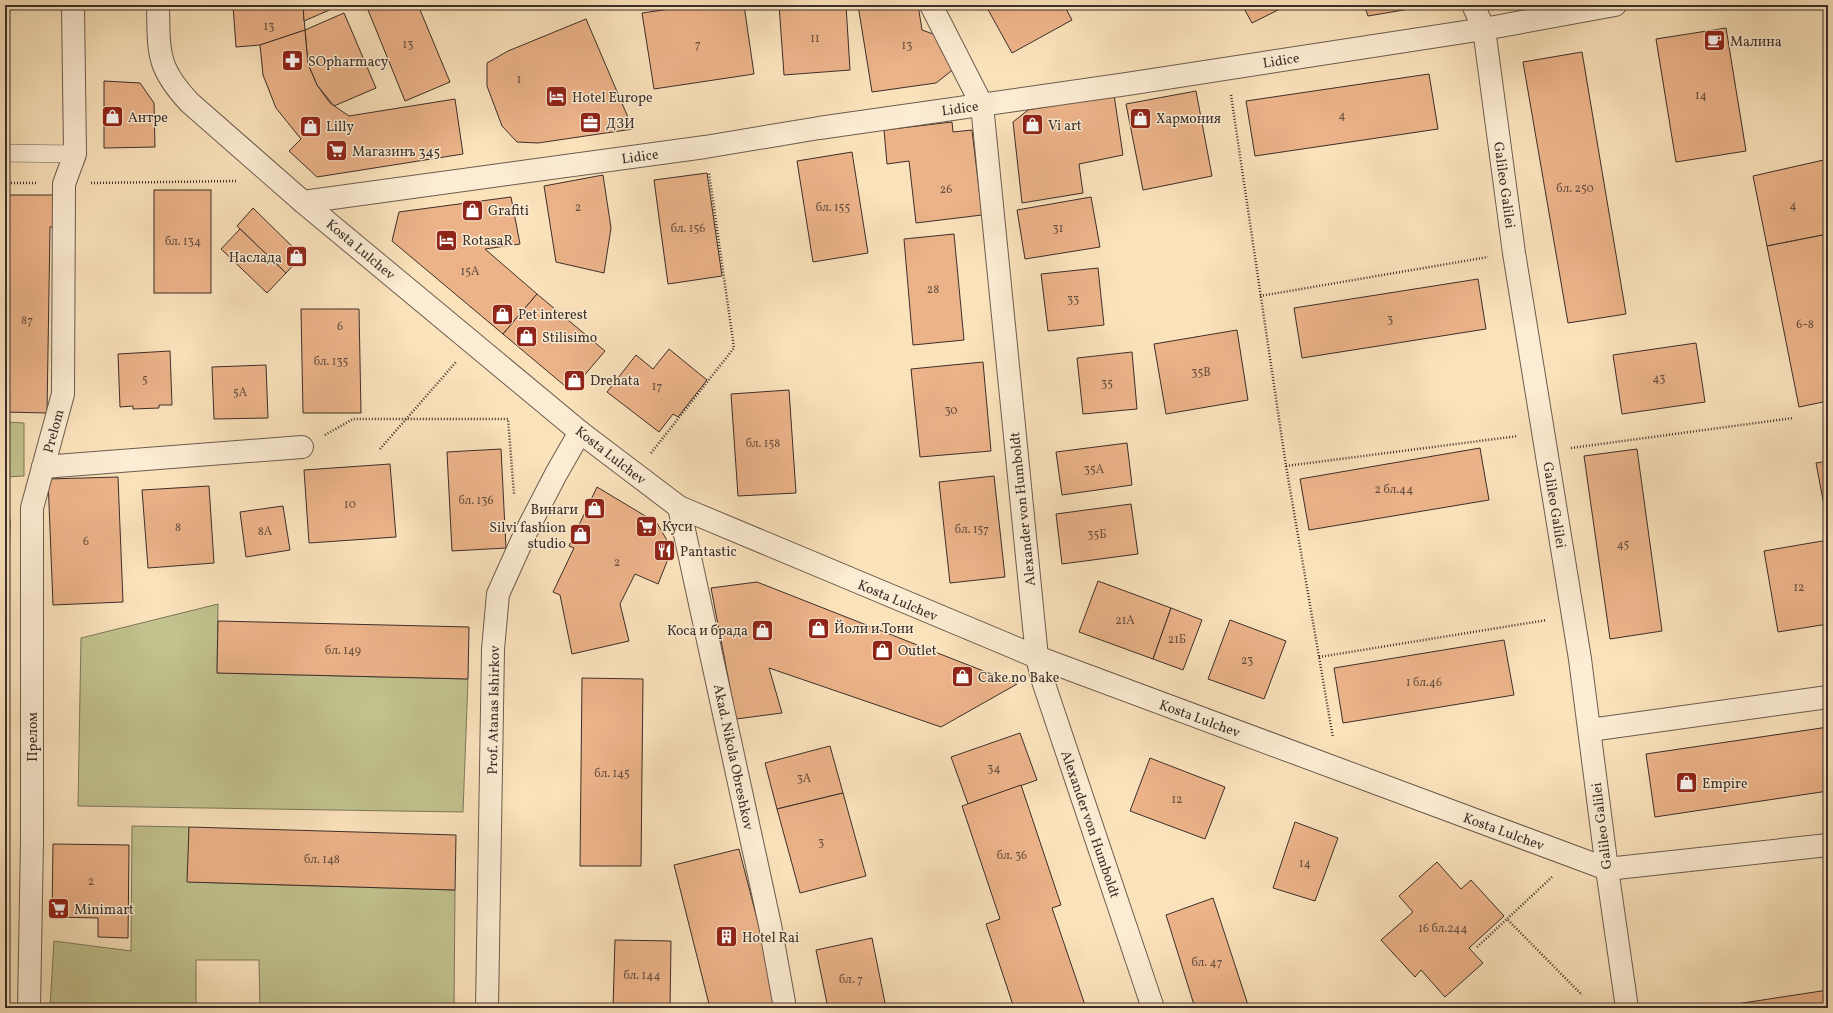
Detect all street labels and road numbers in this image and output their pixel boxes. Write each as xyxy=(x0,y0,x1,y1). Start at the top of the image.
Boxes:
street label: Lidice xyxy=(1261,49,1301,74)
street label: Lidice xyxy=(941,97,980,121)
street label: Galileo Galilei xyxy=(1488,141,1519,230)
street label: Lidice xyxy=(621,145,660,169)
street label: Kosta Lulchev xyxy=(321,216,399,285)
street label: Prelom xyxy=(39,407,69,455)
street label: Kosta Lulchev xyxy=(571,422,650,490)
street label: Alexander von Humboldt xyxy=(1006,431,1041,587)
street label: Galileo Galilei xyxy=(1537,461,1570,550)
street label: Kosta Lulchev xyxy=(855,576,941,627)
street label: Prof. Atanas Ishirkov xyxy=(484,645,505,775)
street label: Akad. Nikola Obreshkov xyxy=(708,683,757,833)
street label: Kosta Lulchev xyxy=(1156,696,1243,743)
street label: Прелом xyxy=(24,712,43,762)
street label: Alexander von Humboldt xyxy=(1055,748,1124,901)
street label: Galileo Galilei xyxy=(1588,781,1617,870)
street label: Kosta Lulchev xyxy=(1460,809,1547,856)

